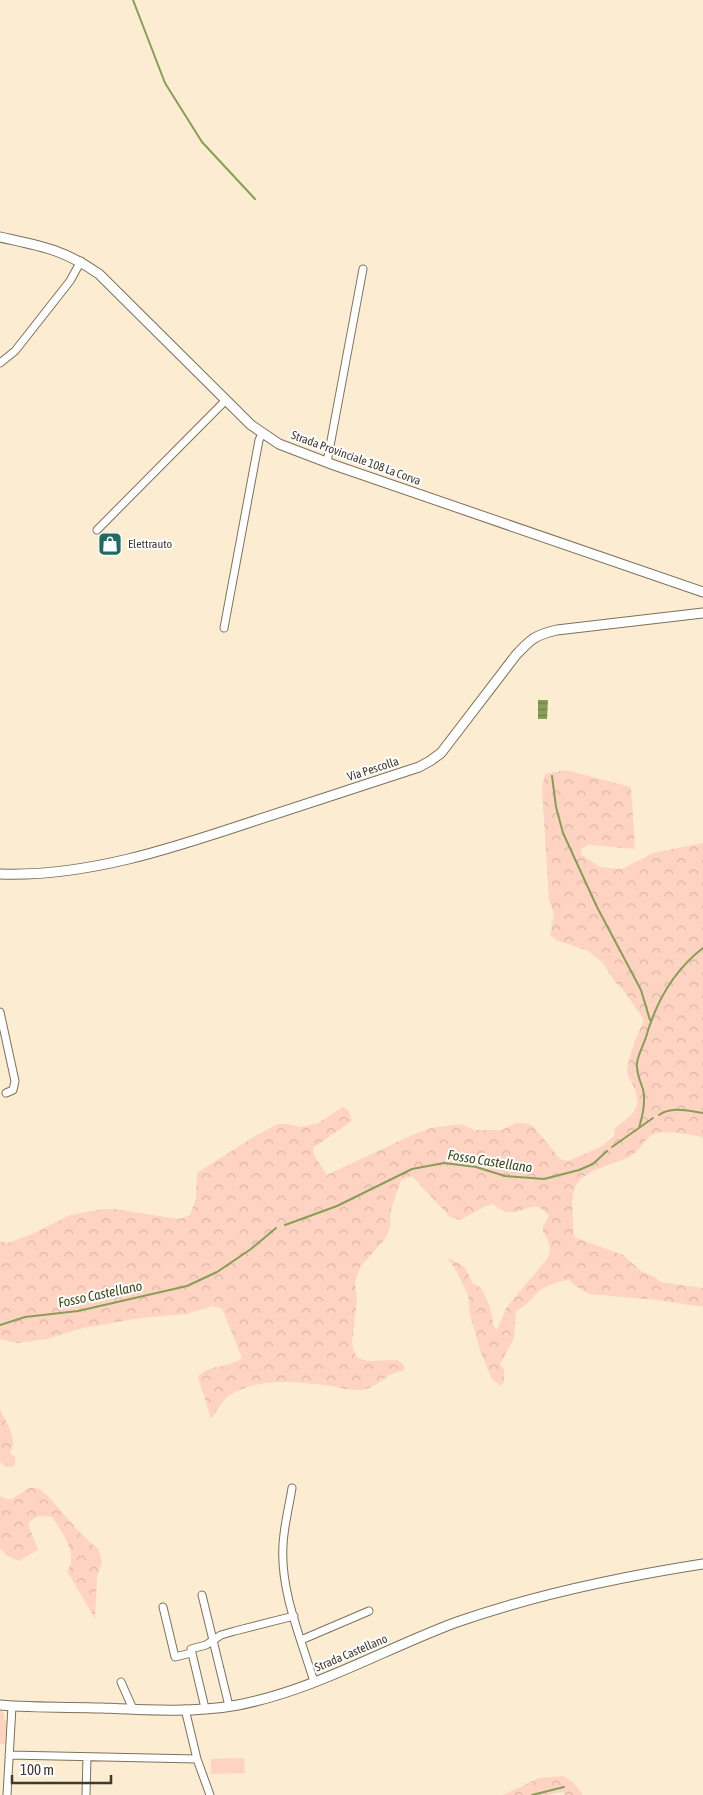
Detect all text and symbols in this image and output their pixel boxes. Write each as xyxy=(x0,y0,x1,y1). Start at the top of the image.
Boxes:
street label: Strada Provinciale 108 La Corva xyxy=(289,428,423,488)
shop icon: Elettrauto xyxy=(97,531,123,557)
place label: Elettrauto xyxy=(128,537,173,551)
street label: Via Pescolla xyxy=(345,754,401,784)
water label: Fosso Castellano xyxy=(447,1146,534,1176)
water label: Fosso Castellano xyxy=(57,1277,144,1311)
street label: Strada Castellano xyxy=(313,1631,390,1675)
scale bar xyxy=(12,1752,111,1784)
text: 100 m xyxy=(20,1761,54,1778)

